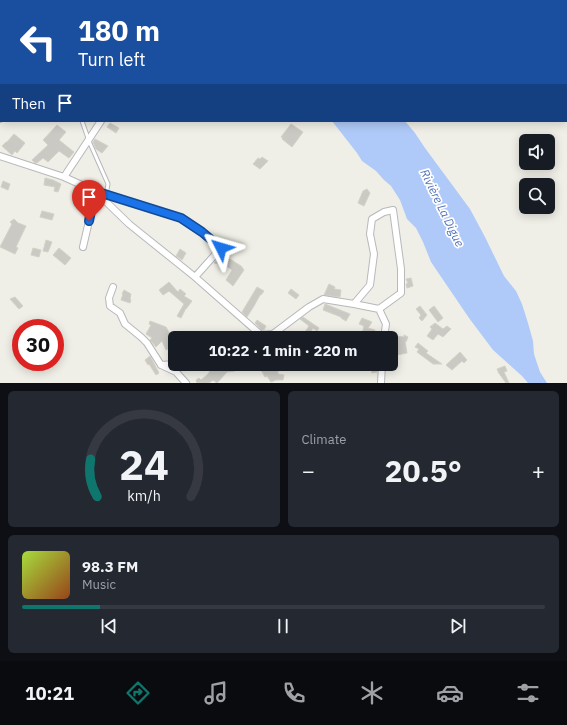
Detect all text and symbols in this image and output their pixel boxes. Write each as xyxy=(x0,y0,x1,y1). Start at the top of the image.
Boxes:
text: 180 m xyxy=(78,12,160,49)
icon: left xyxy=(12,16,64,68)
text: Turn left xyxy=(78,48,146,71)
icon: arrive xyxy=(54,92,76,114)
text: Then xyxy=(12,94,46,113)
map controls xyxy=(519,134,555,214)
button: sound xyxy=(519,134,555,170)
water label: Rivière La Digue xyxy=(417,167,468,249)
button: search xyxy=(519,178,555,214)
pin xyxy=(72,180,106,221)
icon: arrive xyxy=(78,186,100,208)
position arrow xyxy=(200,227,242,269)
speed limit sign: 30 xyxy=(12,319,64,371)
text: 10:22 · 1 min · 220 m xyxy=(209,341,357,360)
text: Climate xyxy=(302,431,346,448)
text: 24 xyxy=(119,437,169,491)
text: 20.5° xyxy=(385,451,462,490)
text: − xyxy=(302,456,315,485)
text: + xyxy=(532,456,545,485)
text: km/h xyxy=(127,486,161,505)
text: 98.3 FM xyxy=(82,557,138,576)
text: Music xyxy=(82,576,116,593)
icon: previous xyxy=(98,615,120,637)
icon: pause xyxy=(272,615,294,637)
icon: next xyxy=(447,615,469,637)
icon: directions xyxy=(124,679,152,707)
icon: music xyxy=(202,679,230,707)
icon: phone xyxy=(280,679,308,707)
icon: climate xyxy=(358,679,386,707)
icon: car xyxy=(436,679,464,707)
icon: filters xyxy=(514,679,542,707)
text: 10:21 xyxy=(25,682,74,705)

